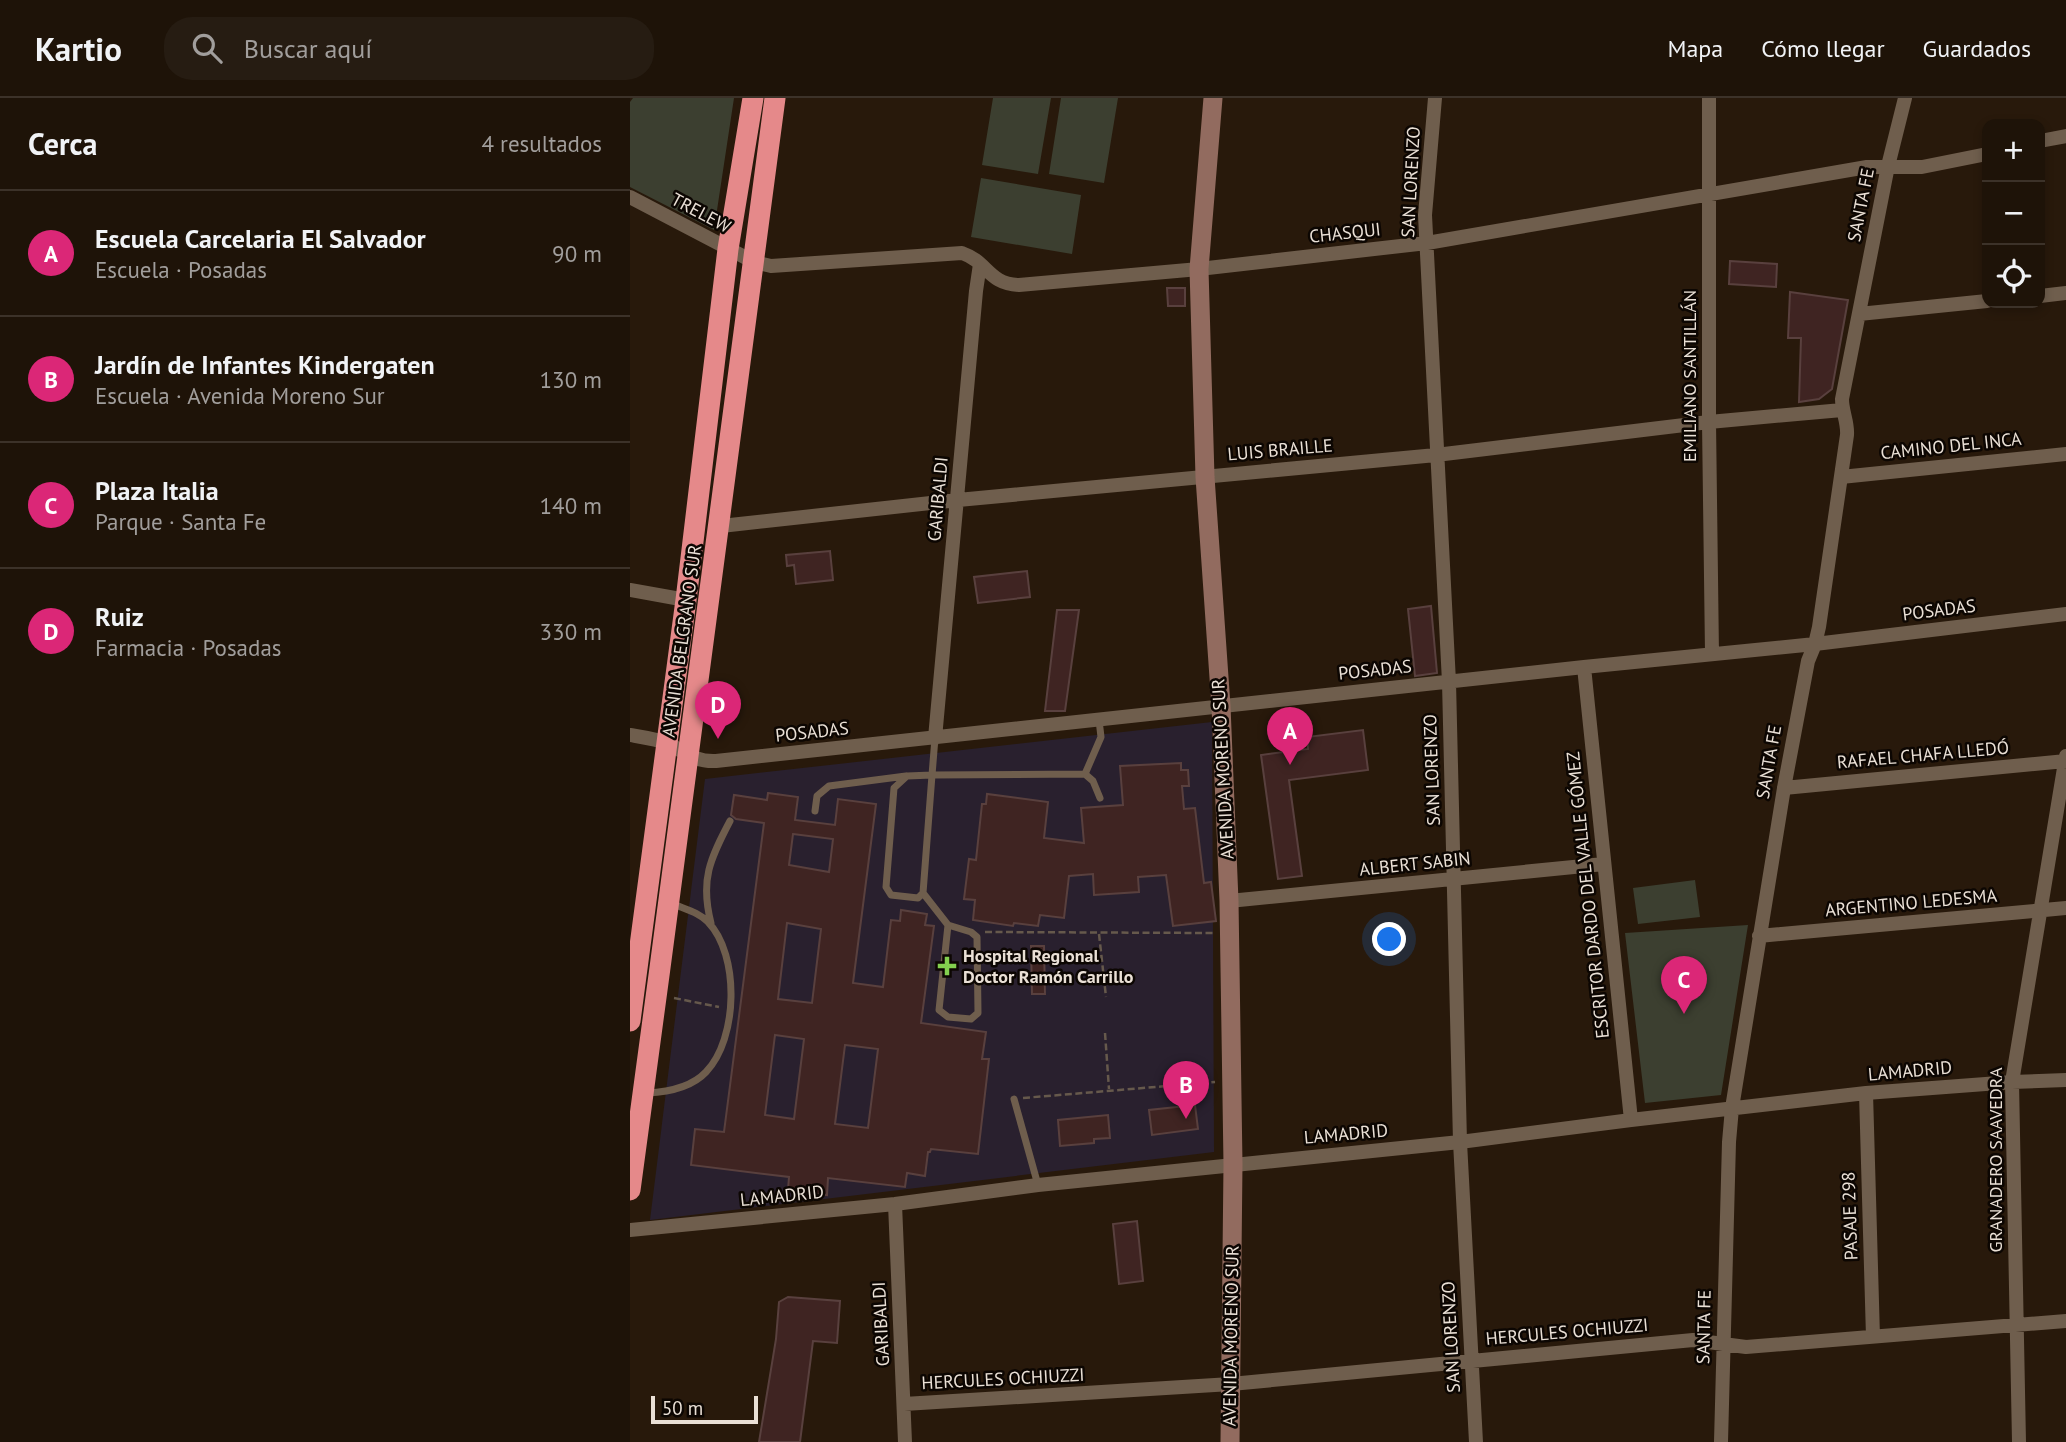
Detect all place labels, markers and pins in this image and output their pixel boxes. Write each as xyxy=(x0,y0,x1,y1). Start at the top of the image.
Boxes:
pin: D xyxy=(695,681,741,739)
pin: A xyxy=(1267,707,1313,765)
place label: Hospital Regional Doctor Ramón Carrillo xyxy=(963,944,1134,988)
marker: Hospital Regional Doctor Ramón Carrillo xyxy=(937,956,957,976)
pin: C xyxy=(1661,956,1707,1014)
pin: B xyxy=(1163,1061,1209,1119)

